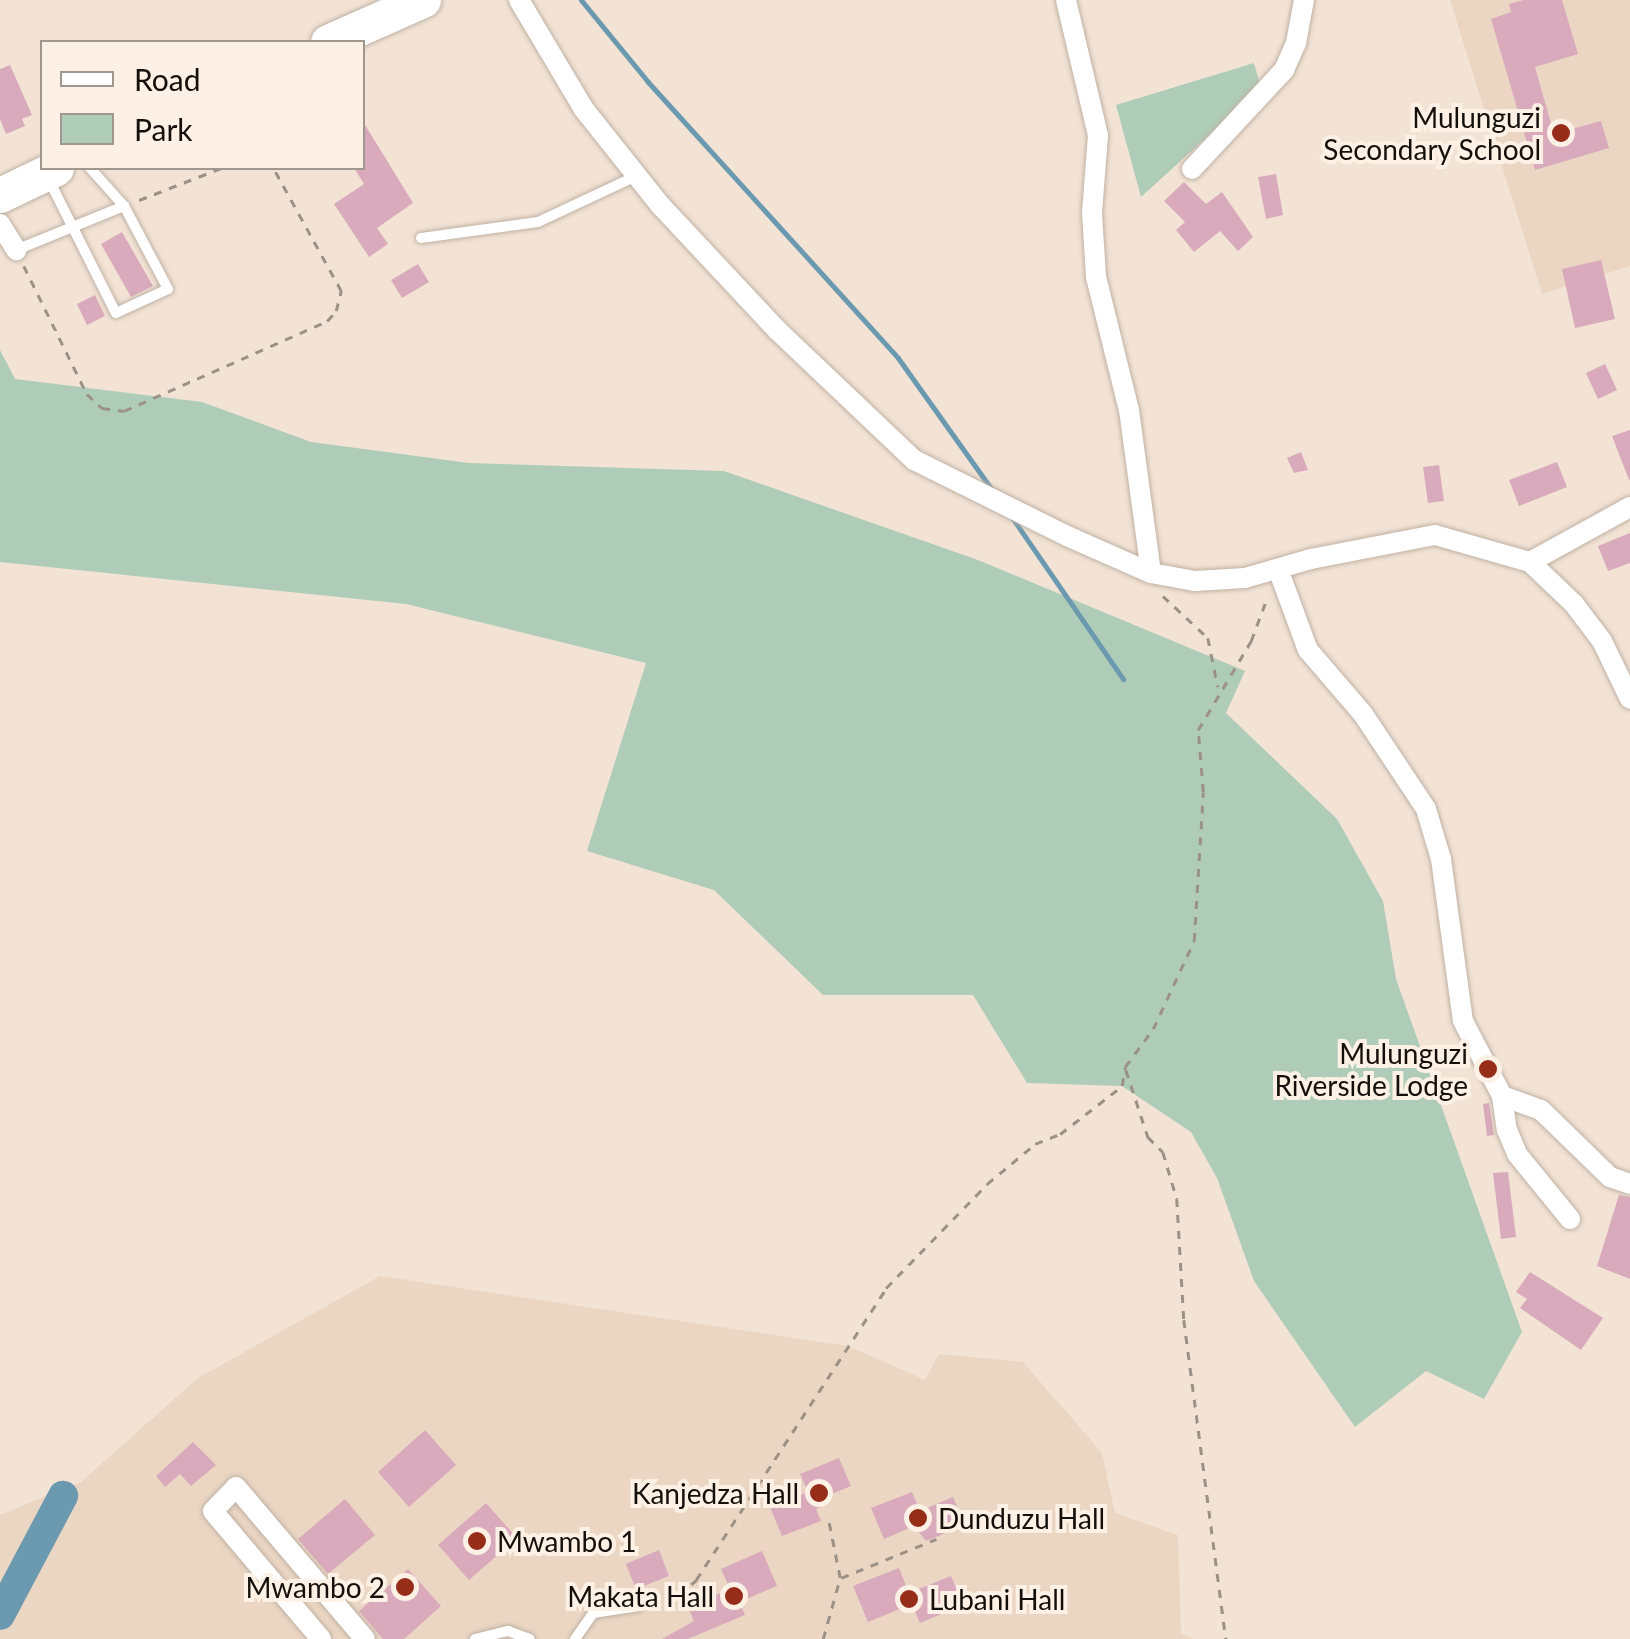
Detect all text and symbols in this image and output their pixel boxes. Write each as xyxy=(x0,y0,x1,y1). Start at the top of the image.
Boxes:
legend xyxy=(40,40,365,170)
text: Road xyxy=(134,61,201,97)
place label: Mulunguzi Secondary School xyxy=(1323,100,1541,166)
text: Park xyxy=(134,111,193,147)
marker: Mulunguzi Secondary School xyxy=(1550,122,1572,144)
place label: Mulunguzi Riverside Lodge xyxy=(1274,1036,1468,1102)
marker: Mulunguzi Riverside Lodge xyxy=(1477,1058,1499,1080)
place label: Kanjedza Hall xyxy=(632,1476,799,1510)
marker: Kanjedza Hall xyxy=(808,1482,830,1504)
place label: Dunduzu Hall xyxy=(938,1501,1105,1535)
marker: Dunduzu Hall xyxy=(907,1507,929,1529)
place label: Mwambo 1 xyxy=(497,1524,636,1558)
marker: Mwambo 1 xyxy=(466,1530,488,1552)
place label: Mwambo 2 xyxy=(246,1570,385,1604)
marker: Mwambo 2 xyxy=(394,1576,416,1598)
place label: Makata Hall xyxy=(567,1579,714,1613)
place label: Lubani Hall xyxy=(929,1582,1065,1616)
marker: Makata Hall xyxy=(723,1585,745,1607)
marker: Lubani Hall xyxy=(898,1588,920,1610)

